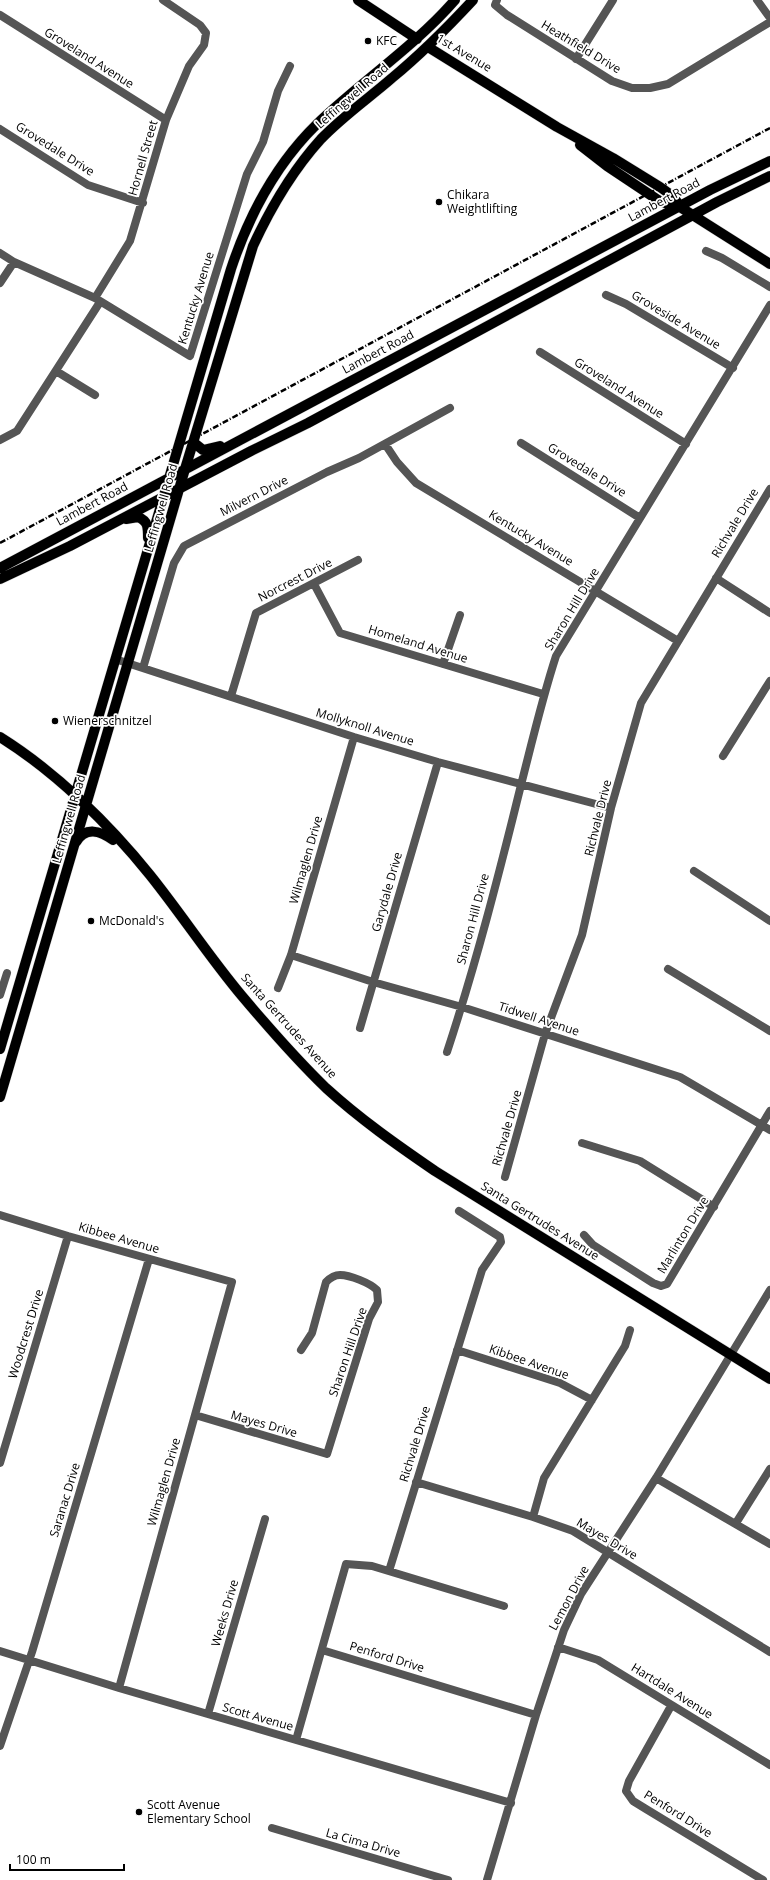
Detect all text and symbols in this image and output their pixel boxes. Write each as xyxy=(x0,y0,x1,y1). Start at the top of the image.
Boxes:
street label: Heathfield Drive xyxy=(538,16,625,77)
street label: Groveland Avenue xyxy=(41,23,138,92)
street label: 1st Avenue xyxy=(433,29,495,76)
place label: KFC xyxy=(376,32,398,49)
marker: KFC xyxy=(363,36,373,46)
street label: Leffingwell Road xyxy=(311,59,392,132)
street label: Grovedale Drive xyxy=(13,118,98,180)
street label: Hornell Street xyxy=(124,118,161,198)
street label: Lambert Road xyxy=(625,173,703,226)
place label: Chikara Weightlifting xyxy=(447,186,518,217)
marker: Chikara Weightlifting xyxy=(434,197,444,207)
street label: Kentucky Avenue xyxy=(173,249,218,346)
street label: Groveside Avenue xyxy=(628,286,724,353)
street label: Lambert Road xyxy=(339,325,417,378)
street label: Groveland Avenue xyxy=(571,353,668,422)
street label: Grovedale Drive xyxy=(545,439,630,501)
street label: Leffingwell Road xyxy=(140,461,181,554)
street label: Milvern Drive xyxy=(217,471,291,520)
street label: Lambert Road xyxy=(53,477,131,530)
street label: Richvale Drive xyxy=(707,485,762,561)
street label: Kentucky Avenue xyxy=(486,506,577,570)
street label: Norcrest Drive xyxy=(255,553,335,606)
street label: Sharon Hill Drive xyxy=(540,564,603,653)
street label: Homeland Avenue xyxy=(366,620,470,667)
street label: Mollyknoll Avenue xyxy=(314,703,417,750)
place label: Wienerschnitzel xyxy=(63,712,152,729)
marker: Wienerschnitzel xyxy=(50,716,60,726)
street label: Leffingwell Road xyxy=(48,772,89,865)
street label: Richvale Drive xyxy=(580,778,615,858)
street label: Wilmaglen Drive xyxy=(285,814,326,906)
street label: Garydale Drive xyxy=(367,850,406,934)
street label: Sharon Hill Drive xyxy=(452,871,493,966)
place label: McDonald's xyxy=(99,912,164,929)
marker: McDonald's xyxy=(86,916,96,926)
street label: Santa Gertrudes Avenue xyxy=(237,969,341,1082)
street label: Tidwell Avenue xyxy=(497,997,582,1040)
street label: Richvale Drive xyxy=(488,1088,526,1168)
street label: Santa Gertrudes Avenue xyxy=(478,1177,603,1264)
street label: Marlinton Drive xyxy=(653,1193,712,1276)
street label: Kibbee Avenue xyxy=(77,1218,162,1257)
street label: Woodcrest Drive xyxy=(4,1287,47,1381)
street label: Sharon Hill Drive xyxy=(324,1305,371,1399)
street label: Kibbee Avenue xyxy=(487,1340,572,1383)
street label: Richvale Drive xyxy=(395,1404,434,1484)
street label: Mayes Drive xyxy=(229,1406,300,1441)
street label: Wilmaglen Drive xyxy=(143,1436,184,1528)
street label: Saranac Drive xyxy=(45,1460,84,1539)
street label: Mayes Drive xyxy=(574,1514,641,1564)
street label: Lemon Drive xyxy=(544,1562,593,1633)
street label: Weeks Drive xyxy=(207,1577,242,1648)
street label: Penford Drive xyxy=(348,1637,427,1676)
street label: Hartdale Avenue xyxy=(628,1659,717,1723)
street label: Scott Avenue xyxy=(221,1698,296,1735)
street label: Penford Drive xyxy=(641,1786,716,1841)
place label: Scott Avenue Elementary School xyxy=(147,1796,251,1827)
marker: Scott Avenue Elementary School xyxy=(134,1807,144,1817)
street label: La Cima Drive xyxy=(324,1824,403,1861)
scale bar xyxy=(10,1846,124,1872)
text: 100 m xyxy=(16,1851,51,1868)

